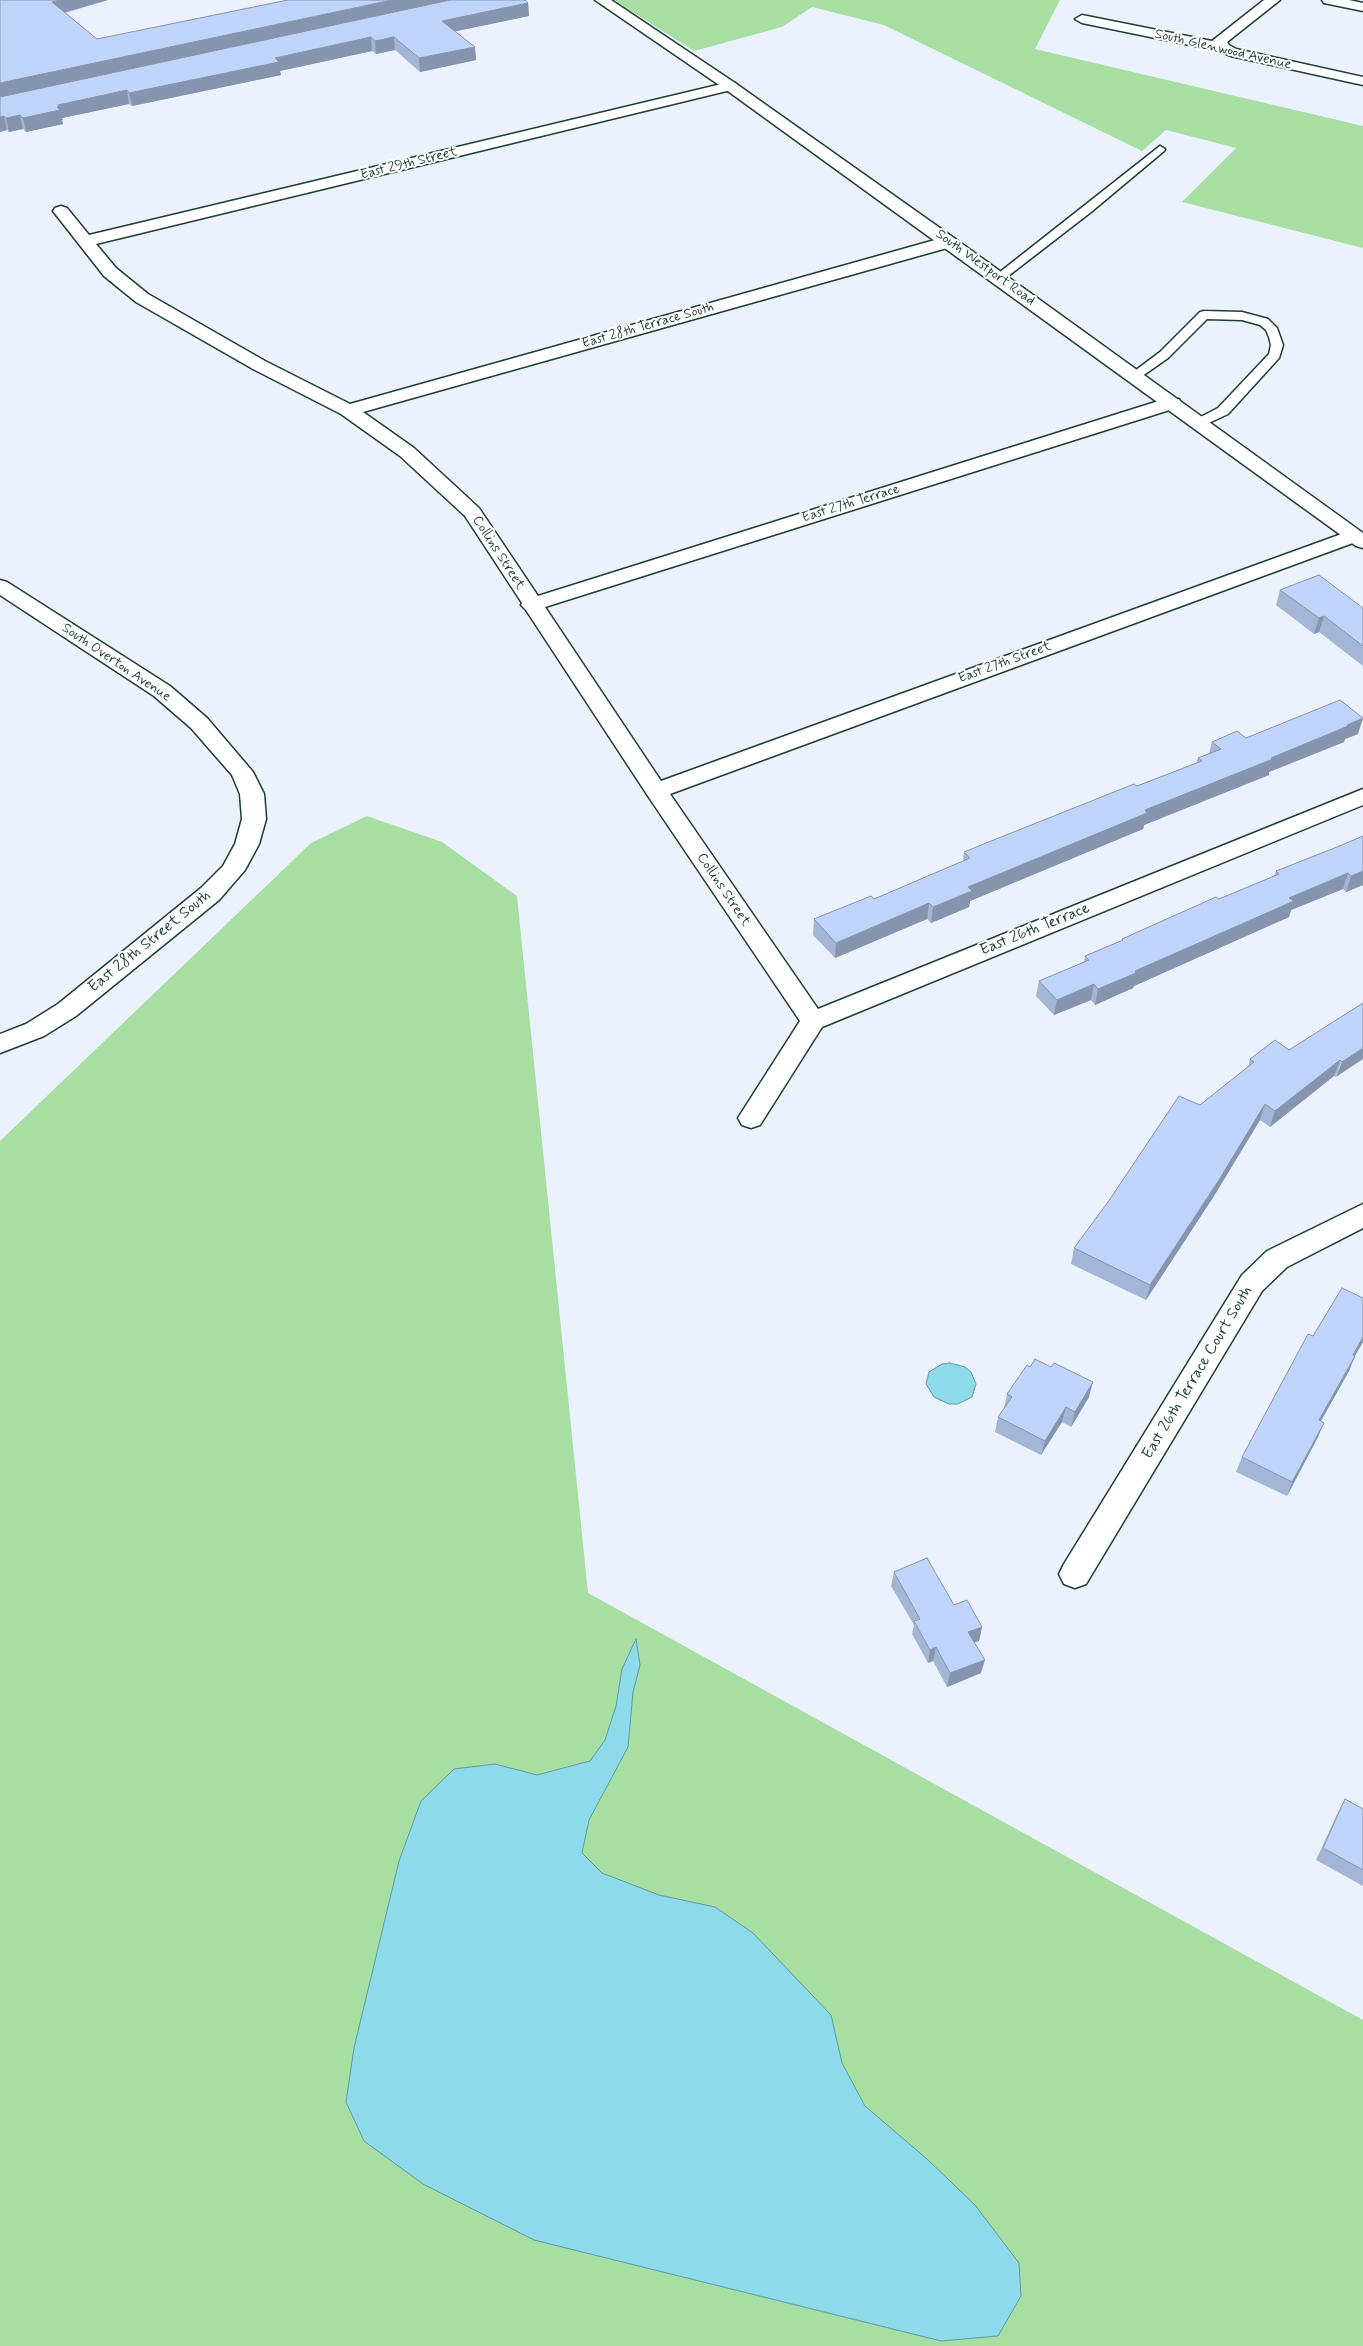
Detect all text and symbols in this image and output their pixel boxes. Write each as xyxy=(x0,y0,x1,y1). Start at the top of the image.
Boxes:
street label: South Glenwood Avenue xyxy=(1153,26,1293,74)
street label: East 29th Street xyxy=(359,144,459,184)
street label: South Westport Road xyxy=(932,226,1038,310)
street label: East 28th Terrace South xyxy=(580,299,716,353)
street label: East 27th Terrace xyxy=(800,481,902,527)
street label: Collins Street xyxy=(468,513,528,593)
street label: South Overton Avenue xyxy=(58,620,174,706)
street label: East 27th Street xyxy=(956,638,1054,688)
street label: Collins Street xyxy=(692,850,754,930)
street label: East 28th Street South xyxy=(85,887,215,997)
street label: East 26th Terrace xyxy=(977,899,1093,961)
street label: East 26th Terrace Court South xyxy=(1139,1283,1257,1463)

